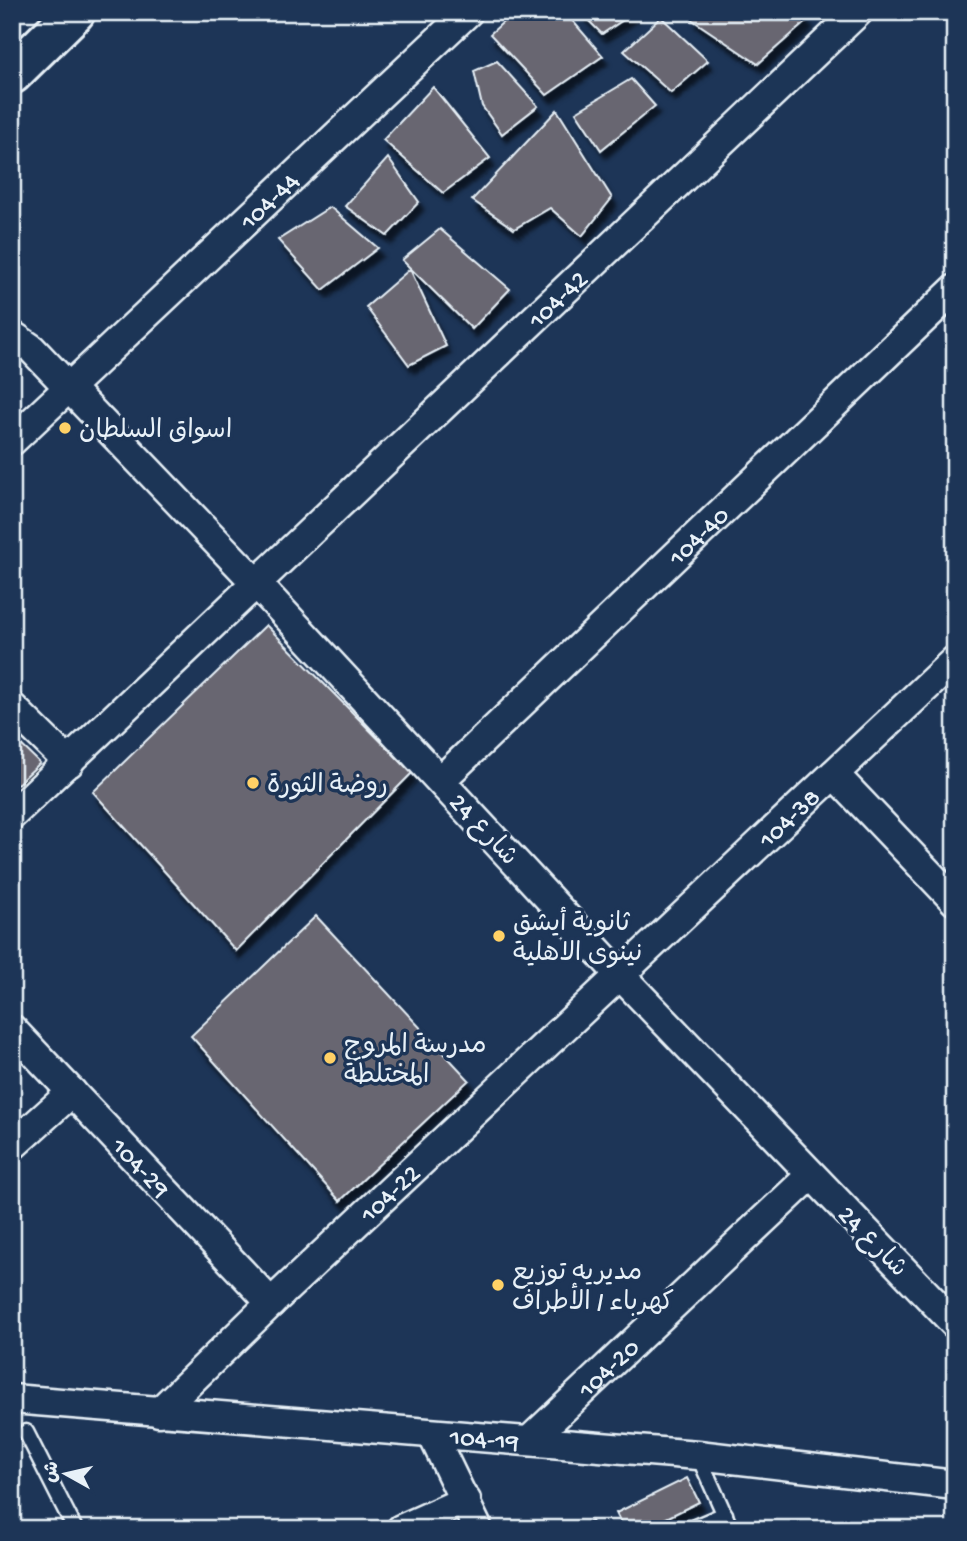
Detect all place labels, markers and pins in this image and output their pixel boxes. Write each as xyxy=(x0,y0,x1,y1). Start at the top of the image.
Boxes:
place label: اسواق السلطان xyxy=(79,417,232,448)
marker: اسواق السلطان xyxy=(57,420,73,436)
place label: روضة الثورة xyxy=(267,772,388,803)
marker: روضة الثورة xyxy=(245,775,261,791)
place label: ثانوية أيشق نينوى الاهلية xyxy=(513,906,642,971)
marker: ثانوية أيشق نينوى الاهلية xyxy=(491,928,507,944)
place label: مدرسة المروج المختلطة xyxy=(344,1032,487,1093)
marker: مدرسة المروج المختلطة xyxy=(322,1050,338,1066)
place label: مديريه توزيع كهرباء / الأطراف xyxy=(512,1259,674,1320)
marker: مديريه توزيع كهرباء / الأطراف xyxy=(490,1277,506,1293)

